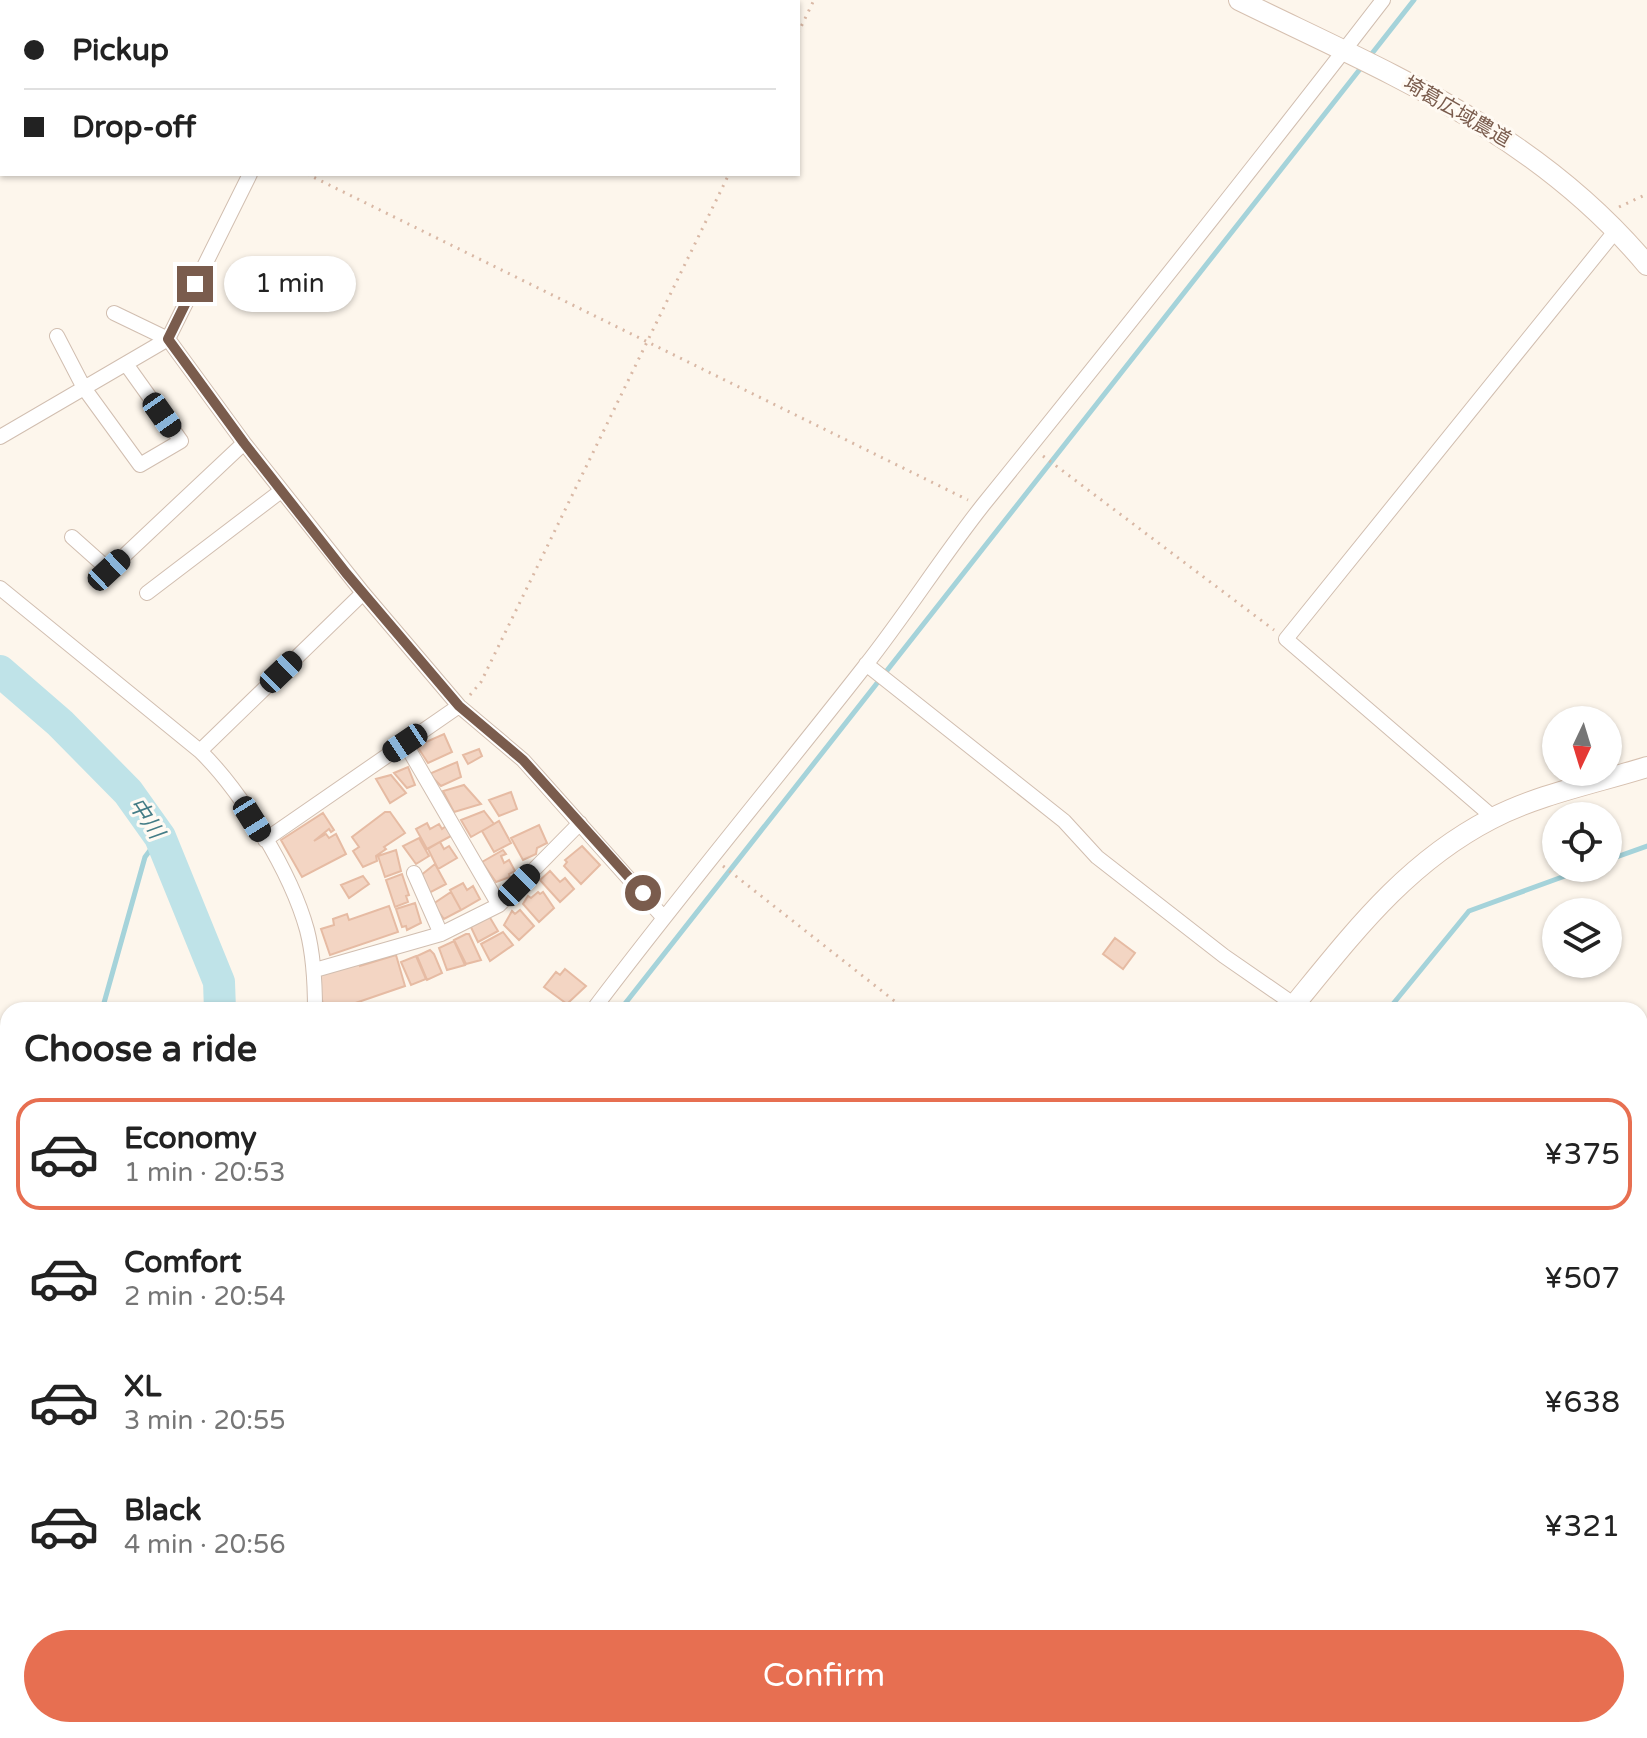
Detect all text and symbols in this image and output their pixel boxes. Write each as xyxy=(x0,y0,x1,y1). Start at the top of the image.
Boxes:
text: Pickup xyxy=(72,32,169,69)
street label: 埼葛広域農道 xyxy=(1399,72,1515,152)
text: Drop-off xyxy=(72,109,196,146)
callout: 1 min xyxy=(223,256,355,312)
route end xyxy=(177,266,213,302)
text: 1 min xyxy=(255,268,325,299)
car xyxy=(138,388,186,442)
car xyxy=(83,545,135,595)
car xyxy=(255,647,307,697)
north arrow xyxy=(1542,706,1622,786)
map controls xyxy=(1542,706,1622,978)
car xyxy=(378,720,432,766)
water label: 中川 xyxy=(123,792,170,845)
car xyxy=(229,792,275,846)
button: locate xyxy=(1542,802,1622,882)
car xyxy=(494,860,544,910)
route start xyxy=(625,875,661,911)
button: layers xyxy=(1542,898,1622,978)
text: Choose a ride xyxy=(24,1028,257,1071)
icon: car xyxy=(28,1118,100,1190)
text: Economy xyxy=(124,1120,257,1157)
text: ¥375 xyxy=(1544,1136,1620,1173)
text: 1 min · 20:53 xyxy=(124,1157,286,1188)
icon: car xyxy=(28,1242,100,1314)
text: Comfort xyxy=(124,1244,242,1281)
text: ¥507 xyxy=(1544,1260,1620,1297)
text: 2 min · 20:54 xyxy=(124,1281,286,1312)
icon: car xyxy=(28,1366,100,1438)
text: XL xyxy=(124,1368,161,1405)
text: ¥638 xyxy=(1544,1384,1620,1421)
text: 3 min · 20:55 xyxy=(124,1405,286,1436)
icon: car xyxy=(28,1490,100,1562)
text: Black xyxy=(124,1492,201,1529)
text: ¥321 xyxy=(1544,1508,1620,1545)
text: 4 min · 20:56 xyxy=(124,1529,286,1560)
button: Confirm xyxy=(24,1630,1624,1722)

